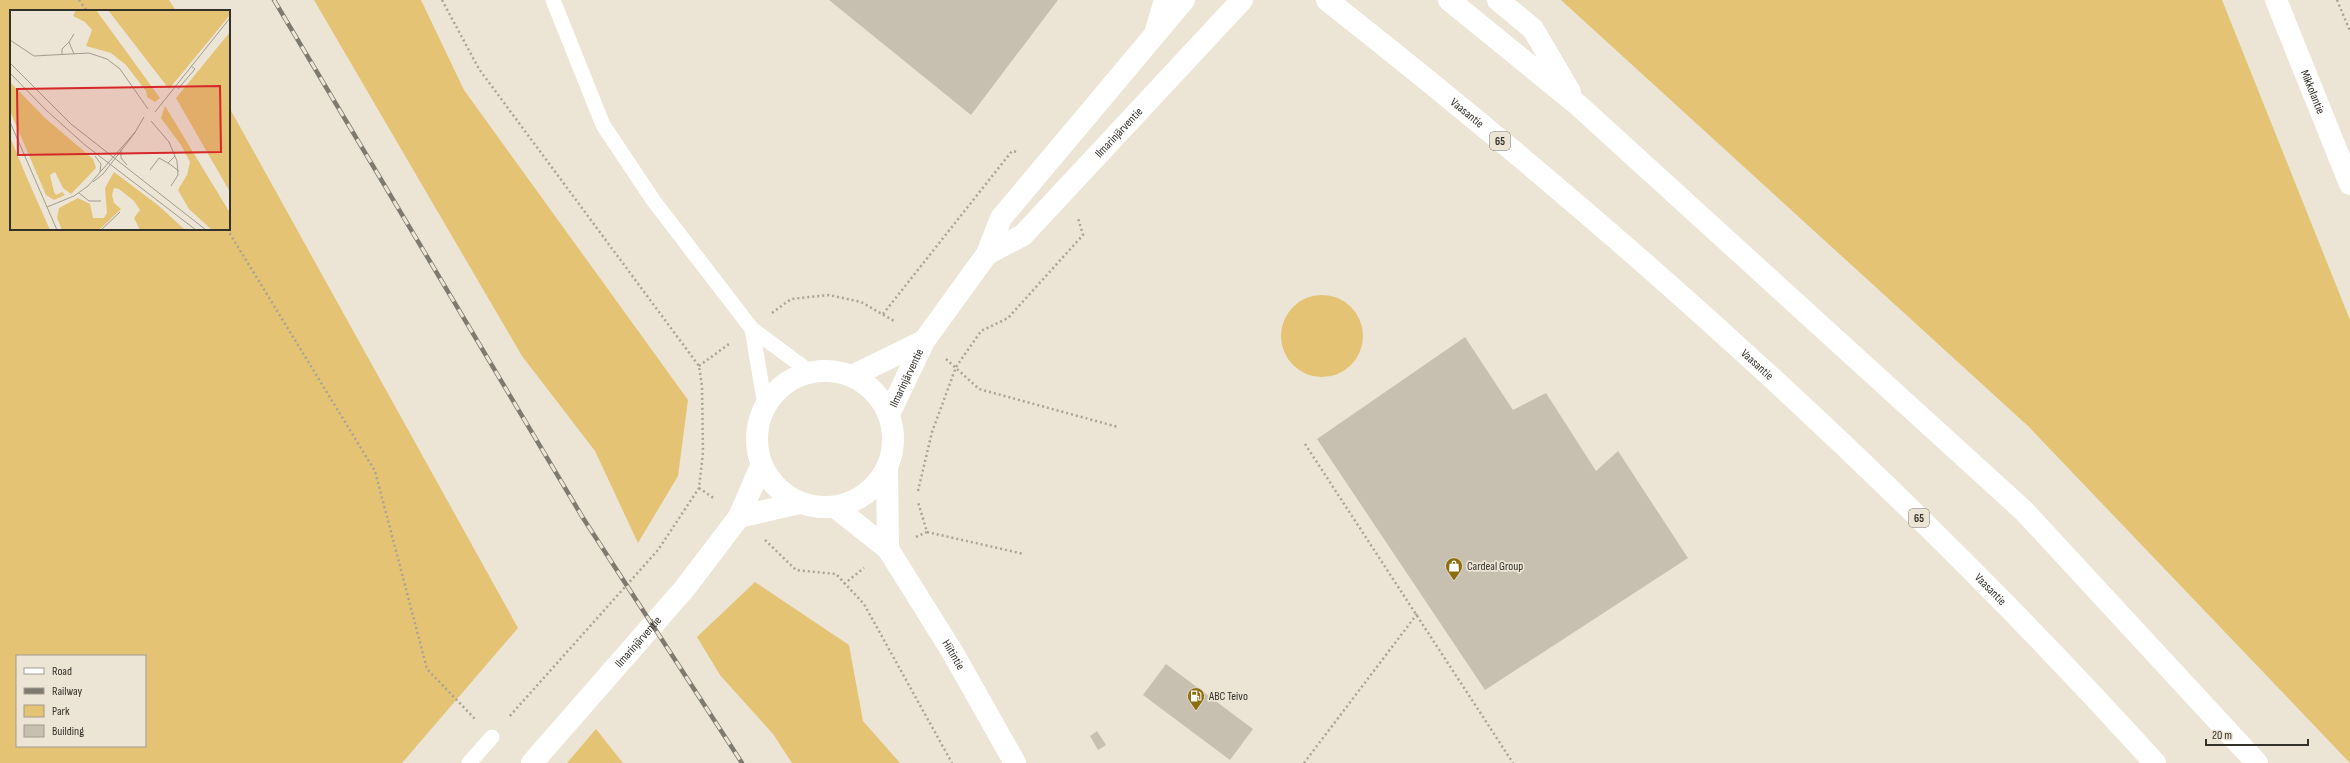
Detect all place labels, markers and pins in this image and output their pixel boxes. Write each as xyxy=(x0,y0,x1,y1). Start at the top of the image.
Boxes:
shop icon: Cardeal Group xyxy=(1444,556,1464,581)
place label: Cardeal Group xyxy=(1467,559,1523,574)
fuel station icon: ABC Teivo xyxy=(1186,686,1206,711)
place label: ABC Teivo xyxy=(1208,689,1248,704)

